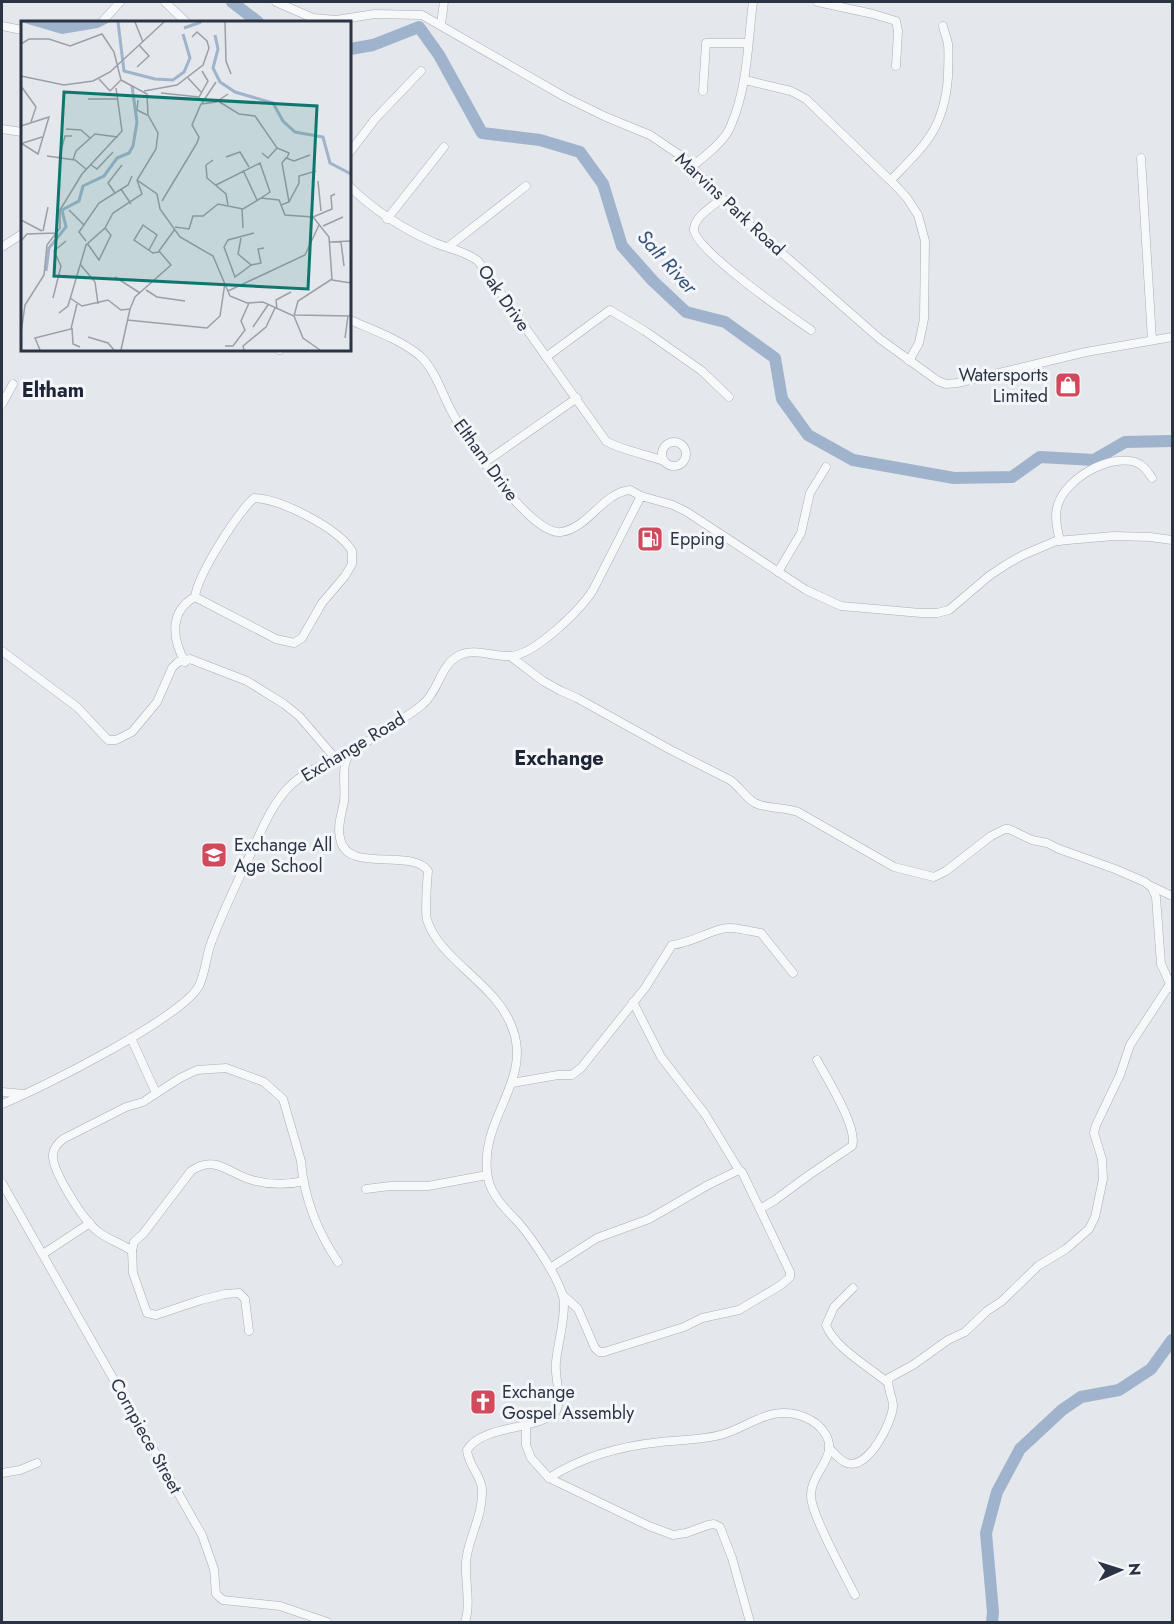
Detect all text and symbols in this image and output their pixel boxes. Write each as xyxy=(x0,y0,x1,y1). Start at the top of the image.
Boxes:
inset map xyxy=(21,21,351,351)
street label: Marvins Park Road xyxy=(670,146,790,262)
water label: Salt River xyxy=(630,223,705,302)
street label: Oak Drive xyxy=(471,259,537,337)
place label: Watersports Limited xyxy=(958,362,1048,409)
shop icon: Watersports Limited xyxy=(1053,370,1083,400)
district label: Eltham xyxy=(22,376,84,405)
street label: Eltham Drive xyxy=(447,414,525,506)
fuel station icon: Epping xyxy=(635,524,665,554)
place label: Epping xyxy=(670,526,725,552)
street label: Exchange Road xyxy=(296,706,410,788)
district label: Exchange xyxy=(514,744,604,773)
place label: Exchange All Age School xyxy=(234,832,332,879)
school or university icon: Exchange All Age School xyxy=(199,840,229,870)
street label: Cornpiece Street xyxy=(104,1374,189,1499)
place label: Exchange Gospel Assembly xyxy=(502,1379,634,1426)
church icon: Exchange Gospel Assembly xyxy=(468,1387,498,1417)
north arrow xyxy=(1090,1540,1150,1600)
text: N xyxy=(1123,1562,1146,1576)

